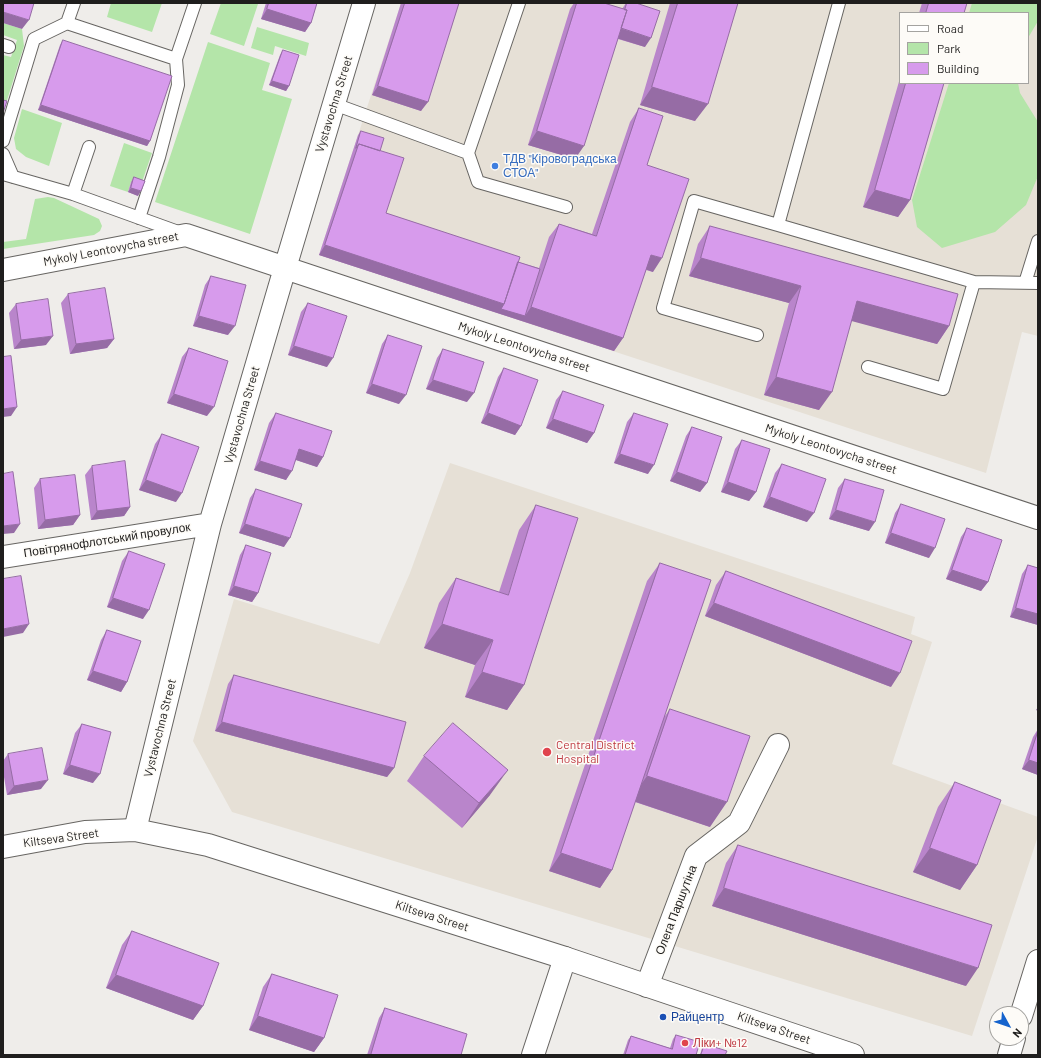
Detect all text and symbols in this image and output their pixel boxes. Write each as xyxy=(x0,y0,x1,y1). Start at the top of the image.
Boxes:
legend xyxy=(899,12,1029,84)
text: Road xyxy=(937,21,964,35)
text: Park xyxy=(937,41,961,55)
street label: Vystavochna Street xyxy=(312,54,356,154)
text: Building xyxy=(937,61,979,75)
place label: ТДВ "Кіровоградська СТОА" xyxy=(503,152,617,180)
marker: ТДВ "Кіровоградська СТОА" xyxy=(490,161,500,171)
street label: Mykoly Leontovycha street xyxy=(42,229,180,269)
street label: Mykoly Leontovycha street xyxy=(456,319,592,375)
street label: Vystavochna Street xyxy=(221,365,263,465)
street label: Mykoly Leontovycha street xyxy=(763,421,899,477)
street label: Повітрянофлотський провулок xyxy=(23,520,191,560)
street label: Vystavochna Street xyxy=(141,677,179,779)
place label: Central District Hospital xyxy=(556,738,635,766)
marker: Central District Hospital xyxy=(541,746,553,758)
street label: Kiltseva Street xyxy=(22,826,100,850)
street label: Олега Паршутіна xyxy=(652,863,700,957)
street label: Kiltseva Street xyxy=(393,897,471,935)
north arrow xyxy=(989,1006,1029,1046)
street label: Kiltseva Street xyxy=(736,1009,812,1047)
place label: Райцентр xyxy=(671,1010,724,1024)
marker: Райцентр xyxy=(658,1012,668,1022)
text: N xyxy=(1010,1026,1025,1040)
place label: Ліки+ №12 xyxy=(693,1036,747,1050)
marker: Ліки+ №12 xyxy=(680,1038,690,1048)

